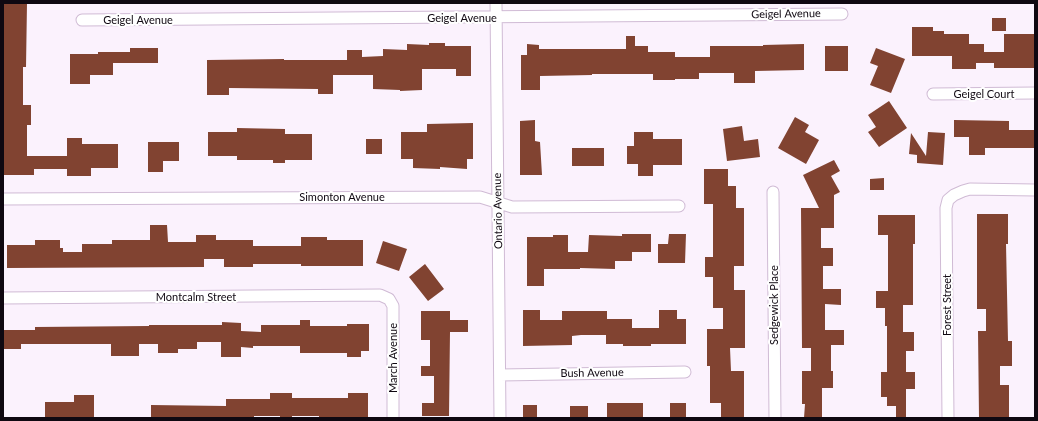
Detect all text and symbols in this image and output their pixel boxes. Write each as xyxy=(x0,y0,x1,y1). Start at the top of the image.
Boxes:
street label: Geigel Avenue xyxy=(751,7,821,21)
street label: Geigel Avenue xyxy=(427,11,497,25)
street label: Geigel Avenue xyxy=(103,13,173,27)
street label: Geigel Court xyxy=(954,87,1014,101)
street label: Ontario Avenue xyxy=(491,173,505,249)
street label: Simonton Avenue xyxy=(299,190,385,204)
street label: Sedgewick Place xyxy=(767,265,781,345)
street label: Forest Street xyxy=(940,274,954,336)
street label: Montcalm Street xyxy=(156,290,236,304)
street label: March Avenue xyxy=(386,323,400,393)
street label: Bush Avenue xyxy=(560,366,624,380)

